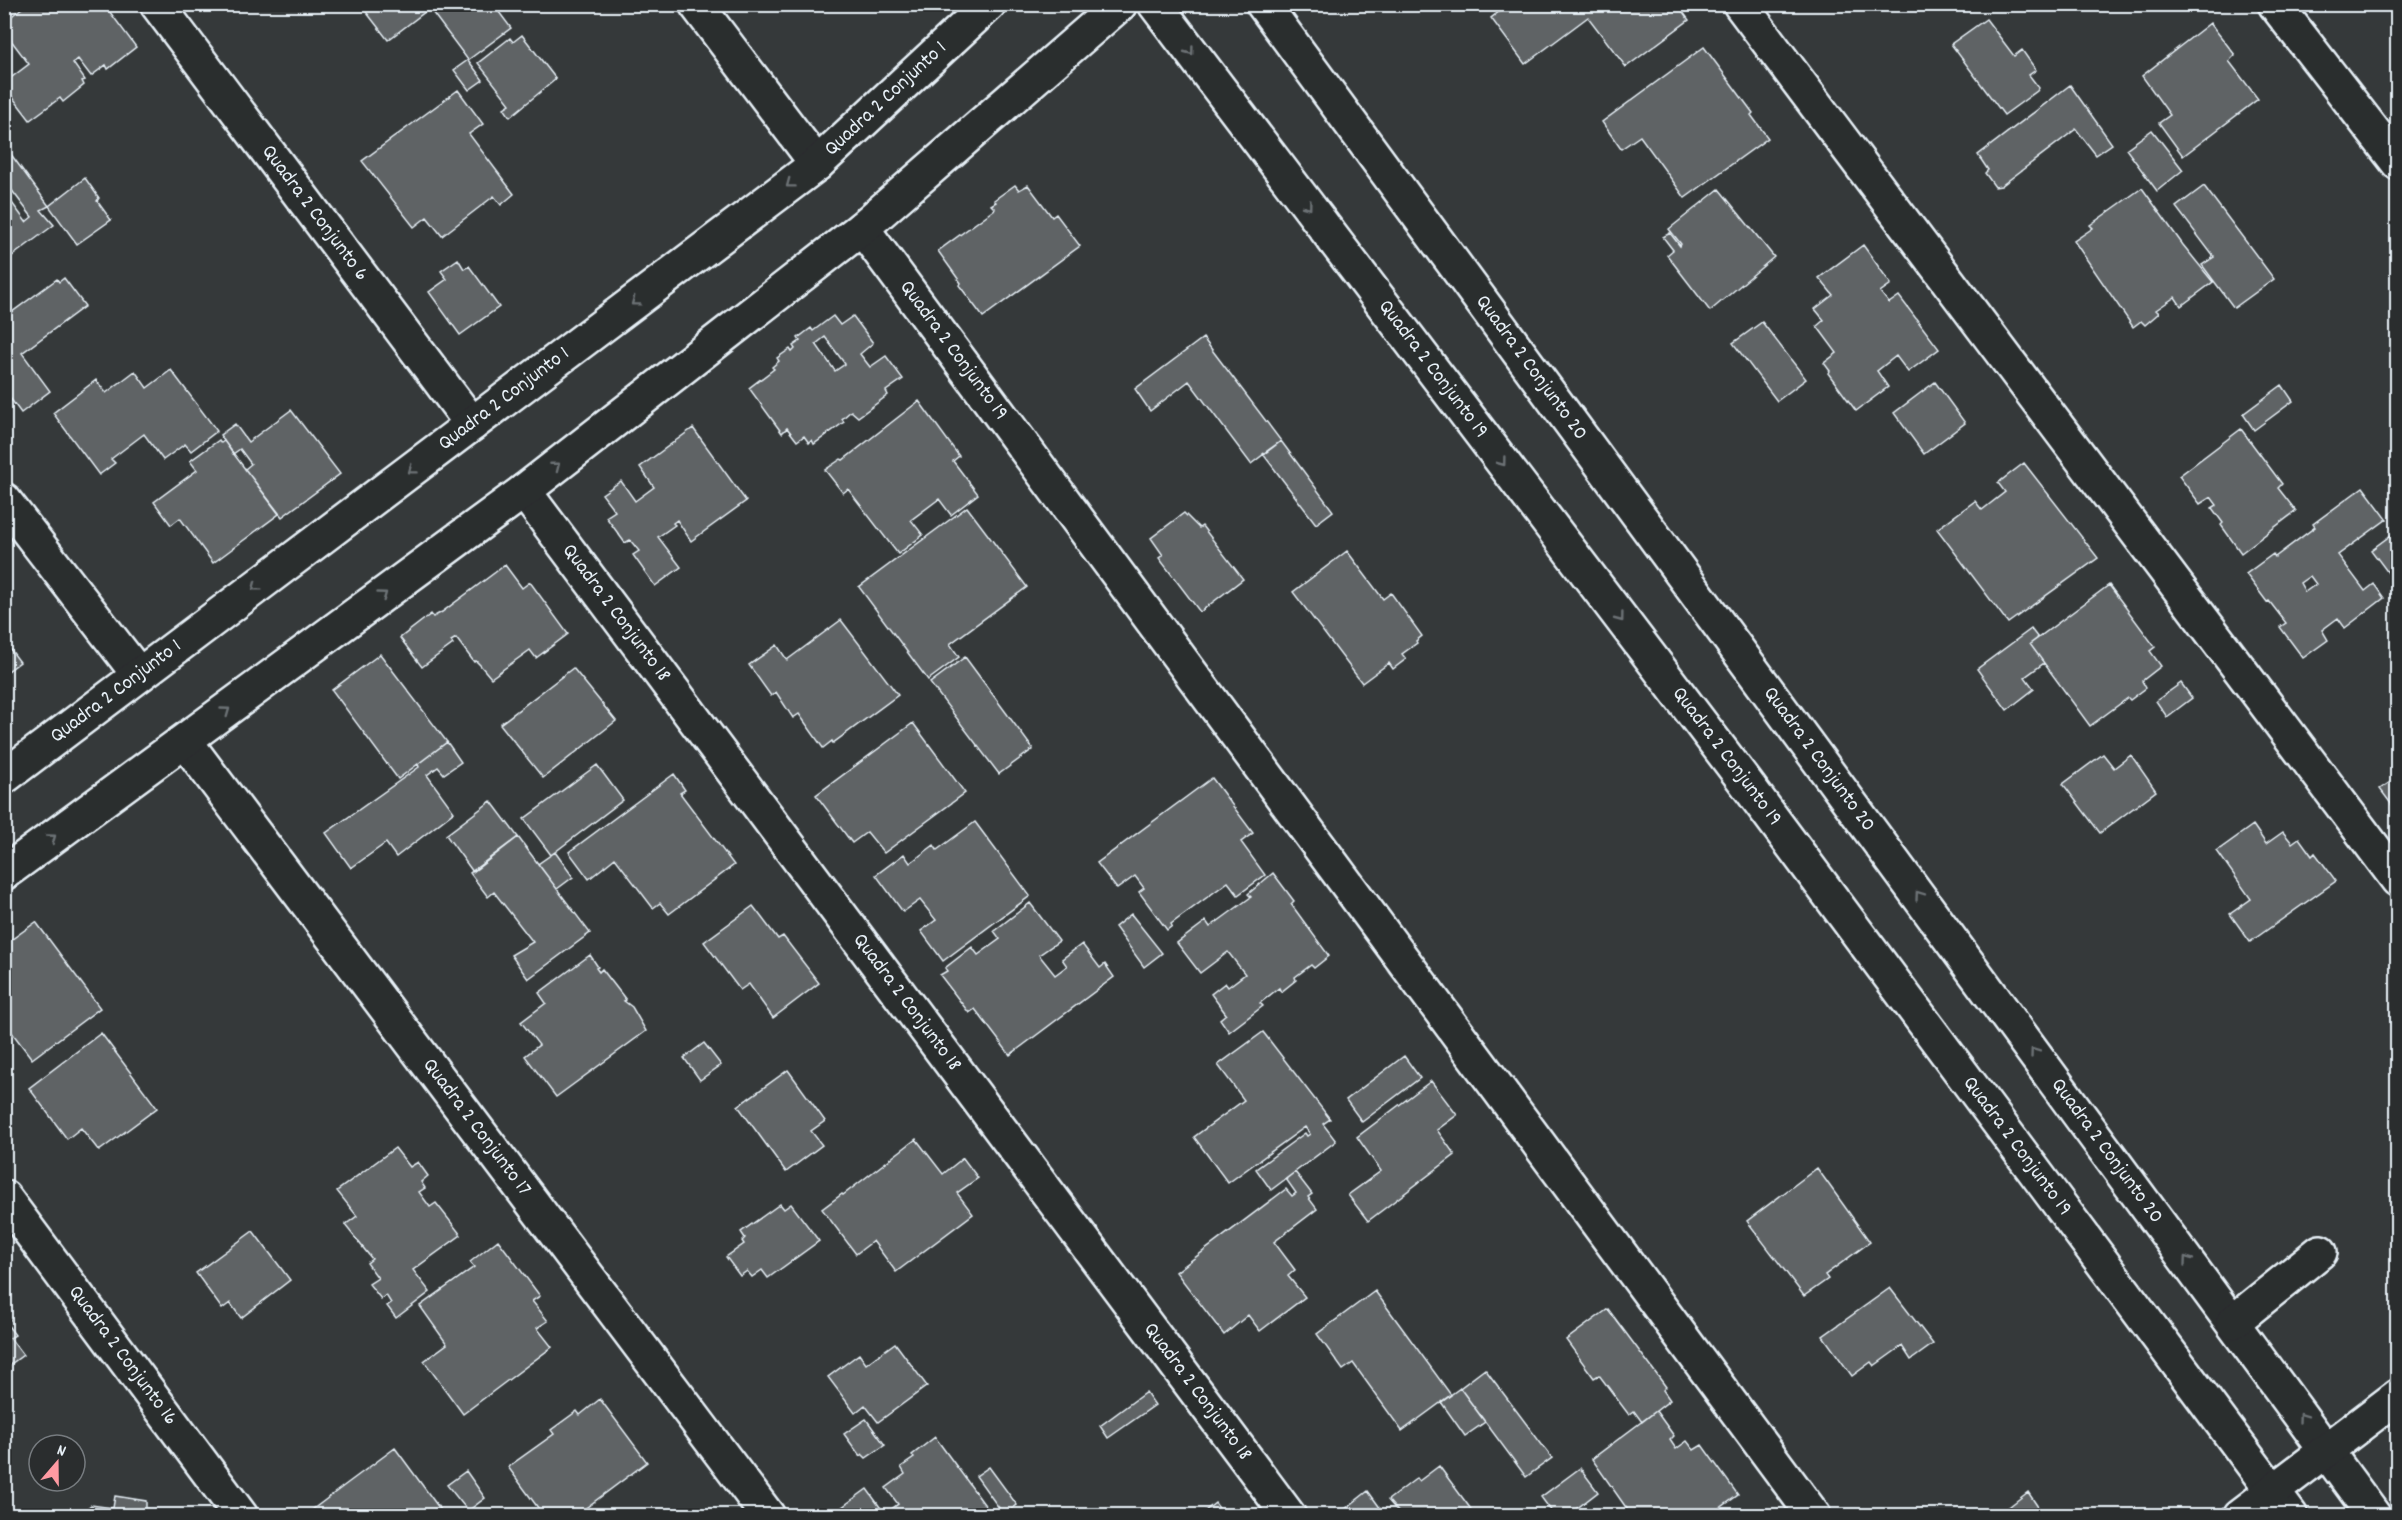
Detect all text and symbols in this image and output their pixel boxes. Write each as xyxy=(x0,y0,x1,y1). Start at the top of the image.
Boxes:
street label: Quadra 2 Conjunto 1 xyxy=(818,35,954,164)
one-way arrow xyxy=(1183,44,1194,55)
street label: Quadra 2 Conjunto 6 xyxy=(253,139,375,288)
one-way arrow xyxy=(786,177,797,188)
one-way arrow xyxy=(1301,200,1312,211)
street label: Quadra 2 Conjunto 19 xyxy=(891,275,1015,427)
street label: Quadra 2 Conjunto 20 xyxy=(1467,289,1594,447)
one-way arrow xyxy=(630,294,641,305)
street label: Quadra 2 Conjunto 19 xyxy=(1370,294,1495,445)
street label: Quadra 2 Conjunto 1 xyxy=(433,340,577,459)
one-way arrow xyxy=(1495,456,1506,467)
one-way arrow xyxy=(407,462,418,473)
one-way arrow xyxy=(550,463,561,474)
street label: Quadra 2 Conjunto 18 xyxy=(554,538,677,689)
one-way arrow xyxy=(251,580,262,591)
one-way arrow xyxy=(376,591,387,602)
one-way arrow xyxy=(1613,611,1624,622)
street label: Quadra 2 Conjunto 1 xyxy=(45,633,189,752)
street label: Quadra 2 Conjunto 19 xyxy=(1664,681,1788,833)
street label: Quadra 2 Conjunto 20 xyxy=(1755,681,1882,839)
one-way arrow xyxy=(219,707,230,718)
one-way arrow xyxy=(45,834,56,845)
one-way arrow xyxy=(1915,890,1926,901)
street label: Quadra 2 Conjunto 18 xyxy=(844,928,968,1079)
one-way arrow xyxy=(2031,1047,2042,1058)
street label: Quadra 2 Conjunto 17 xyxy=(414,1053,538,1203)
street label: Quadra 2 Conjunto 19 xyxy=(1954,1071,2078,1223)
street label: Quadra 2 Conjunto 20 xyxy=(2043,1073,2170,1230)
one-way arrow xyxy=(2184,1255,2195,1266)
street label: Quadra 2 Conjunto 16 xyxy=(60,1280,184,1432)
street label: Quadra 2 Conjunto 18 xyxy=(1135,1317,1259,1468)
one-way arrow xyxy=(2298,1413,2309,1424)
north arrow xyxy=(27,1433,87,1493)
text: N xyxy=(54,1439,69,1463)

